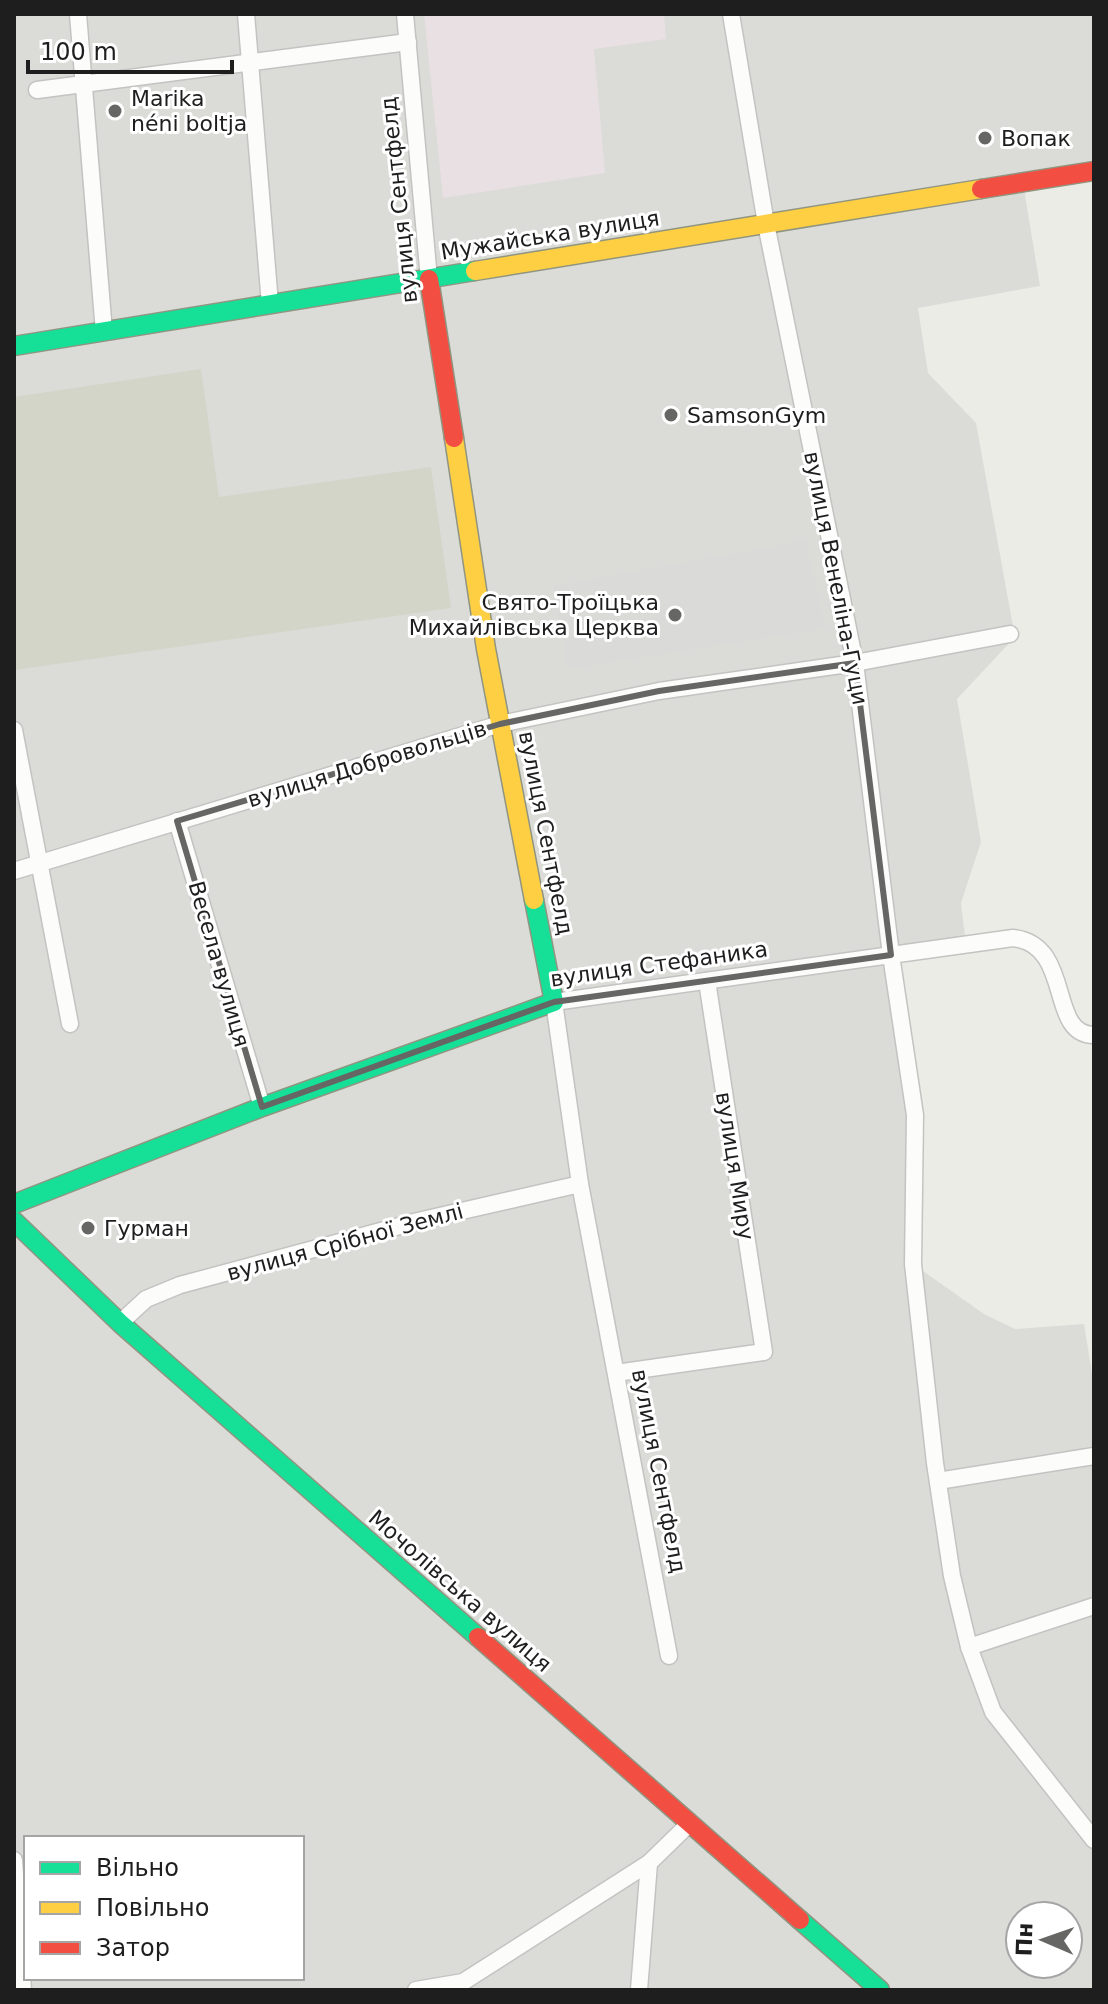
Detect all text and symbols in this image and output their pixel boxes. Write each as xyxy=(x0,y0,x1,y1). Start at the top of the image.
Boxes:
scale bar xyxy=(28,24,232,74)
text: 100 m xyxy=(40,38,117,66)
place label: Marika néni boltja xyxy=(131,86,247,136)
street label: вулиця Сентфелд xyxy=(376,96,422,304)
marker: Marika néni boltja xyxy=(106,102,124,120)
place label: Вопак xyxy=(1001,126,1071,151)
marker: Вопак xyxy=(976,129,994,147)
street label: Мужайська вулиця xyxy=(439,205,661,265)
place label: SamsonGym xyxy=(687,403,826,428)
marker: SamsonGym xyxy=(662,406,680,424)
street label: вулиця Венеліна-Гуци xyxy=(799,449,873,707)
place label: Свято-Троїцька Михайлівська Церква xyxy=(409,590,659,640)
marker: Свято-Троїцька Михайлівська Церква xyxy=(666,606,684,624)
street label: вулиця Добровольців xyxy=(244,716,490,812)
street label: вулиця Сентфелд xyxy=(514,729,578,937)
street label: Весела вулиця xyxy=(183,878,255,1050)
street label: вулиця Стефаника xyxy=(549,936,769,992)
street label: вулиця Миру xyxy=(711,1090,759,1242)
street label: вулиця Срібної Землі xyxy=(224,1198,466,1286)
place label: Гурман xyxy=(104,1216,189,1241)
marker: Гурман xyxy=(79,1219,97,1237)
street label: вулиця Сентфелд xyxy=(627,1367,691,1575)
street label: Мочолівська вулиця xyxy=(364,1505,556,1677)
legend xyxy=(24,1836,304,1980)
text: Вільно xyxy=(96,1854,179,1882)
text: Повільно xyxy=(96,1894,209,1922)
north arrow xyxy=(1004,1900,1084,1980)
text: Пн xyxy=(1011,1922,1038,1957)
text: Затор xyxy=(96,1934,170,1962)

